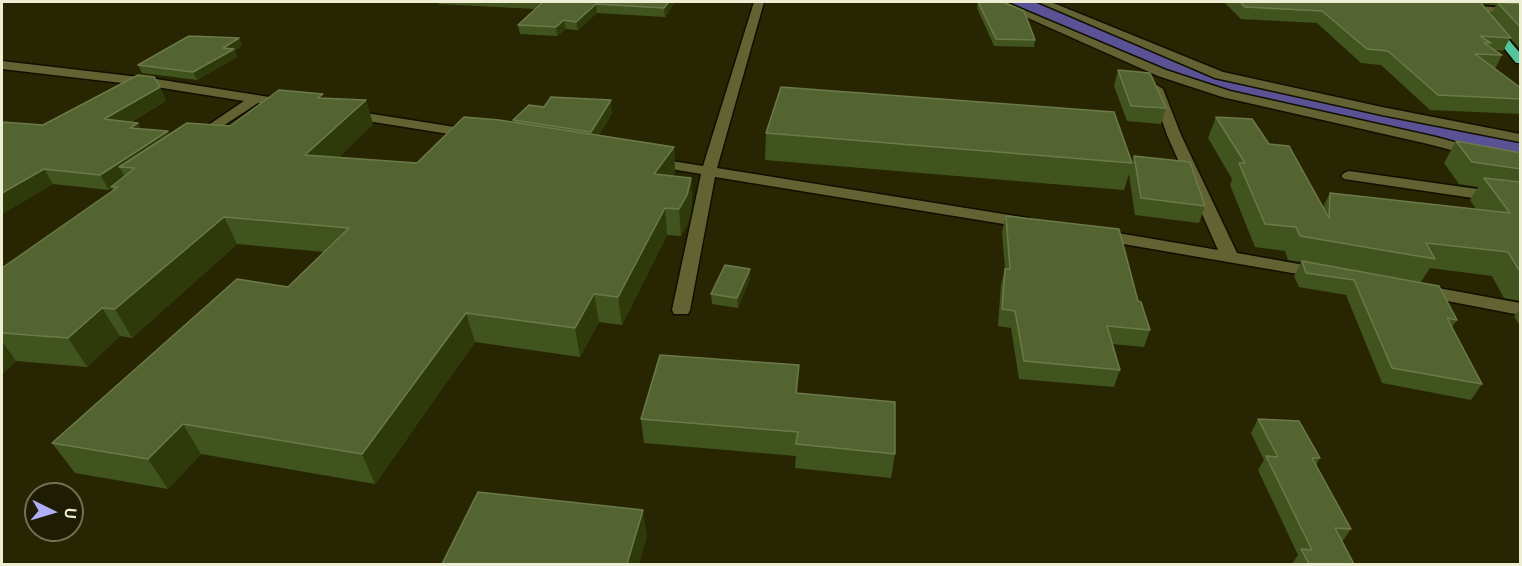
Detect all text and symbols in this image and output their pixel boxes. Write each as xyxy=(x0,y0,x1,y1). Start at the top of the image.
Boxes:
north arrow xyxy=(24,482,84,542)
text: U xyxy=(60,507,81,520)

